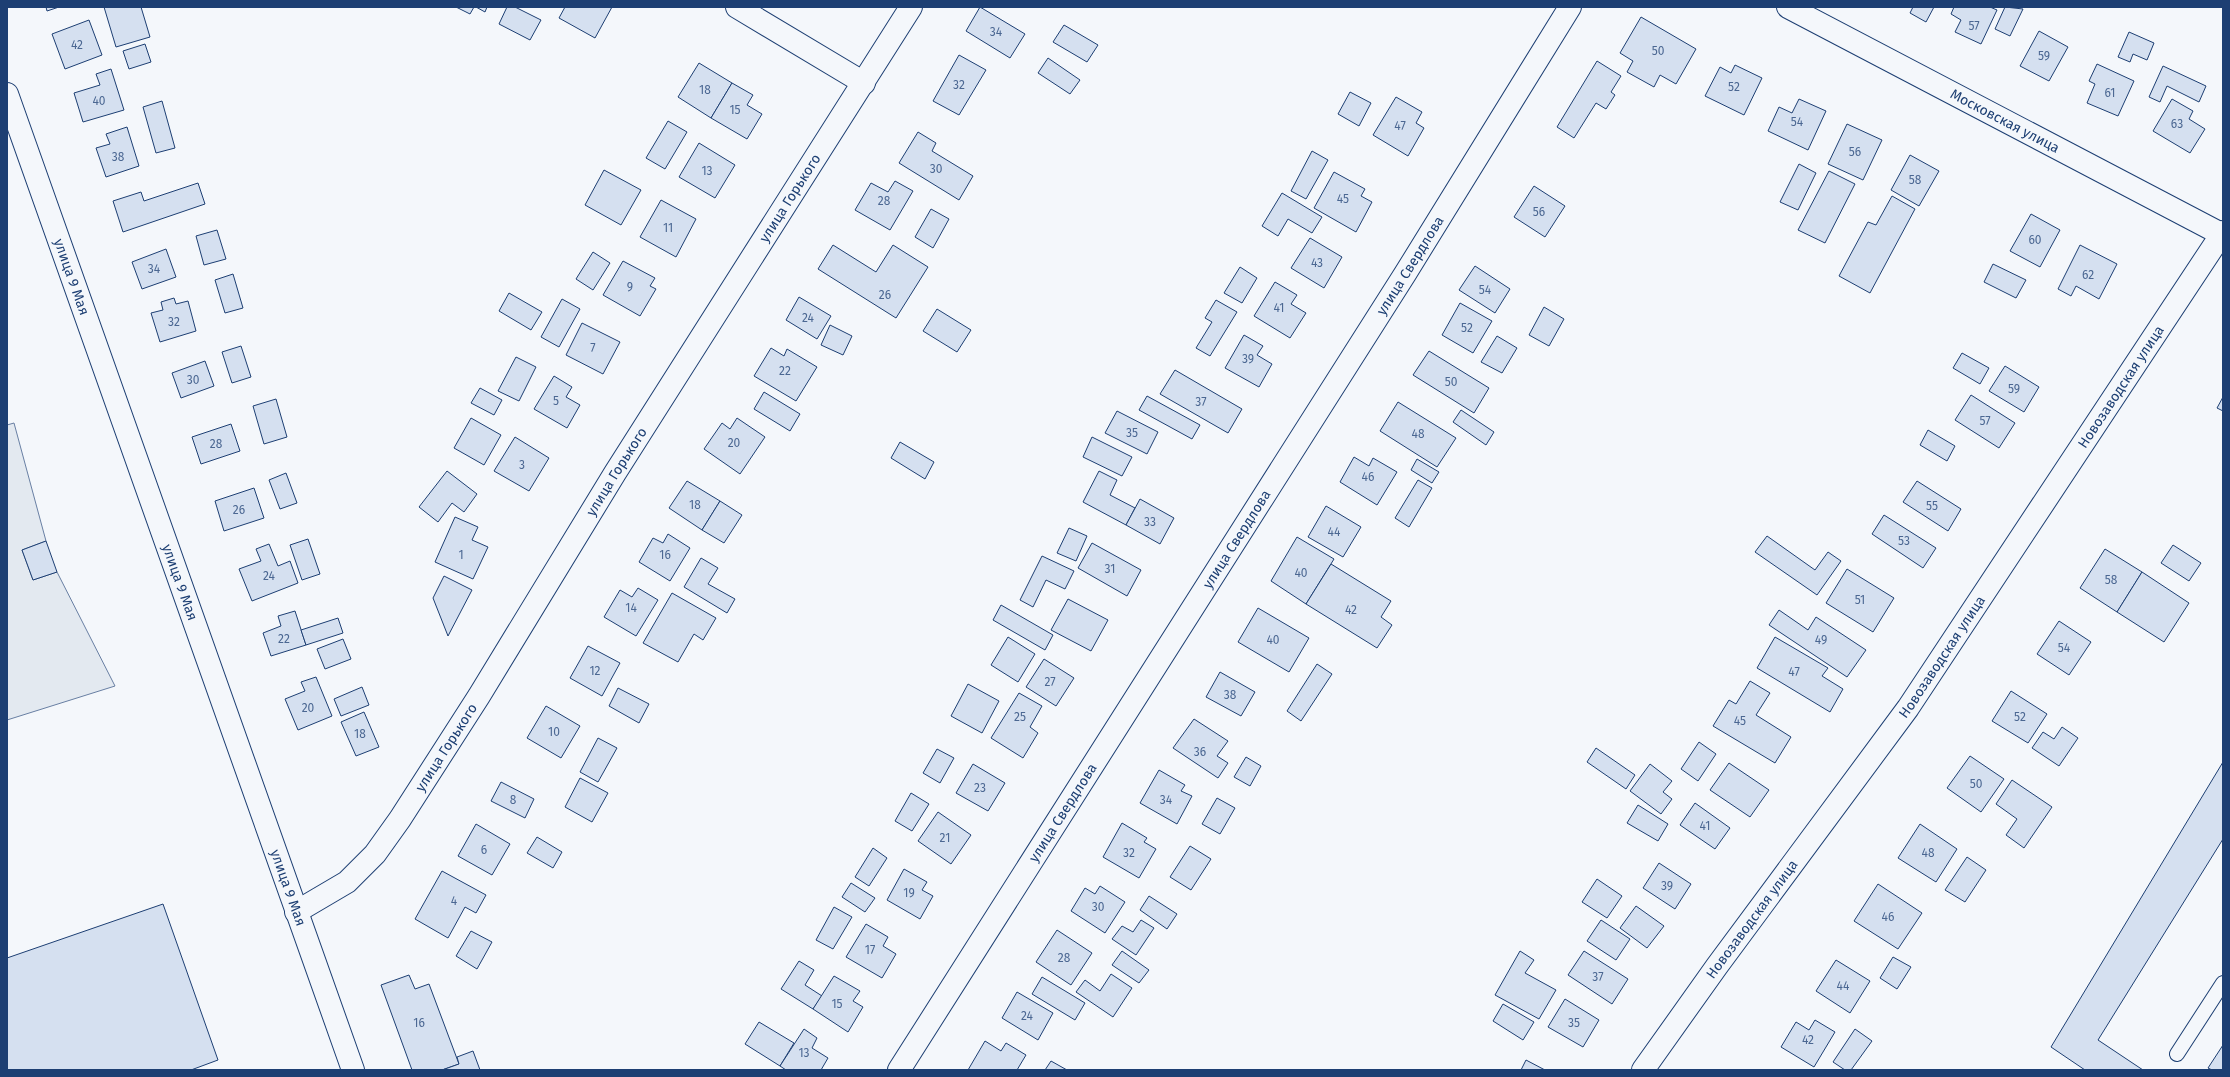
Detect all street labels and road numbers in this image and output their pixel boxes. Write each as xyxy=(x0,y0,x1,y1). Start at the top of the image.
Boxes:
street label: Московская улица xyxy=(1947,86,2062,157)
street label: улица Горького xyxy=(756,151,824,246)
street label: улица Свердлова xyxy=(1373,213,1448,319)
street label: улица 9 Мая xyxy=(50,236,93,318)
street label: Новозаводская улица xyxy=(2074,322,2168,451)
street label: улица Горького xyxy=(583,424,651,519)
street label: улица Свердлова xyxy=(1199,487,1275,592)
street label: улица 9 Мая xyxy=(158,542,201,623)
street label: Новозаводская улица xyxy=(1895,593,1989,722)
street label: улица Горького xyxy=(412,700,481,795)
street label: улица Свердлова xyxy=(1025,760,1101,865)
street label: улица 9 Мая xyxy=(266,847,309,928)
street label: Новозаводская улица xyxy=(1703,857,1802,982)

